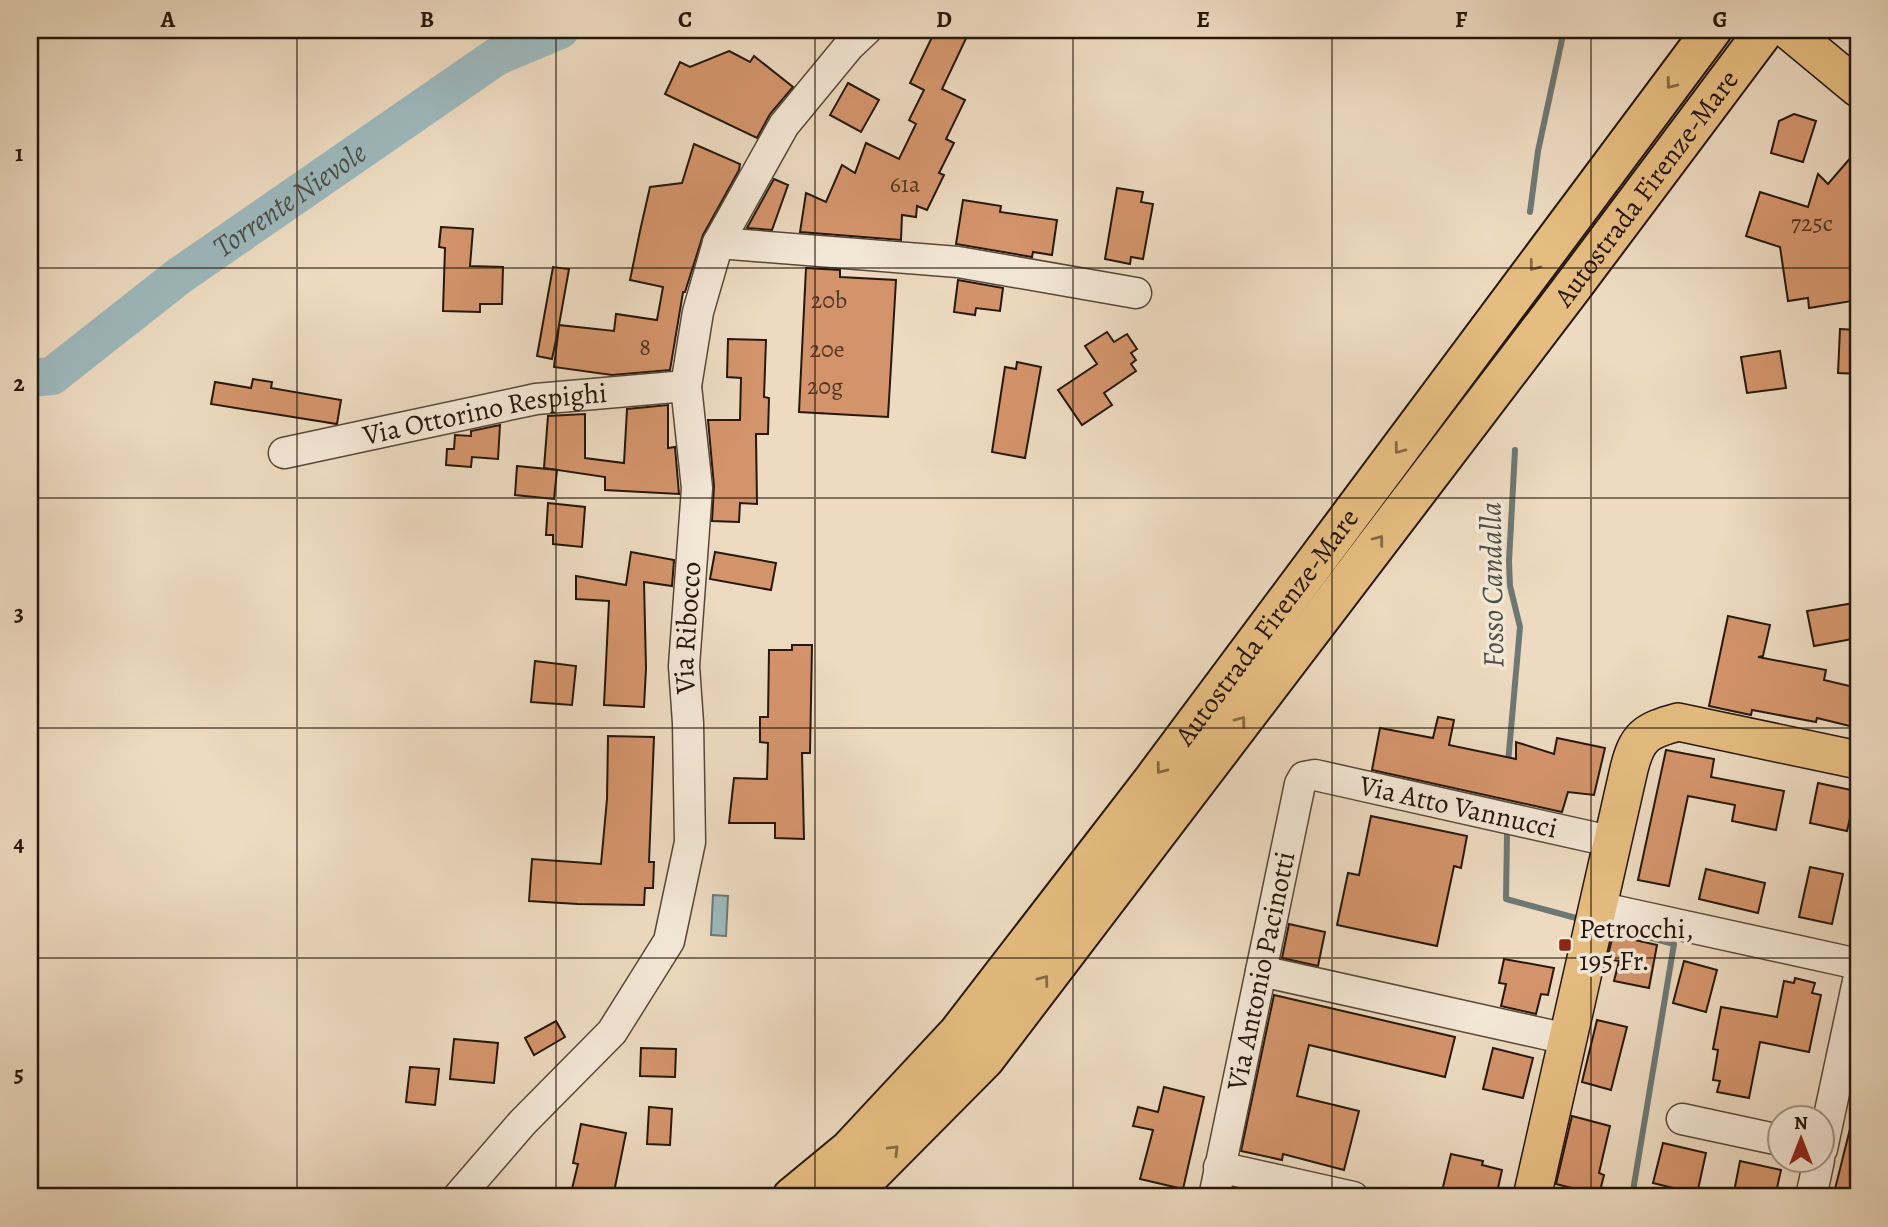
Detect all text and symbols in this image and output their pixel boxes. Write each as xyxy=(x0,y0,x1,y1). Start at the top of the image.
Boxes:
text: A xyxy=(160,4,176,35)
text: B xyxy=(420,4,434,35)
text: C xyxy=(678,4,692,35)
text: D xyxy=(936,4,952,35)
text: E xyxy=(1196,4,1210,35)
text: F xyxy=(1455,4,1468,35)
text: G xyxy=(1712,4,1728,35)
street label: Autostrada Firenze-Mare xyxy=(1545,62,1748,315)
one-way arrow xyxy=(1667,76,1680,89)
water label: Torrente Nievole xyxy=(205,133,374,267)
text: 1 xyxy=(15,138,23,169)
house number: 61a xyxy=(890,168,921,200)
house number: 725c xyxy=(1791,207,1833,239)
one-way arrow xyxy=(1530,258,1543,271)
house number: 20b xyxy=(811,284,847,316)
house number: 8 xyxy=(639,331,651,363)
house number: 20e xyxy=(810,333,844,365)
text: 2 xyxy=(13,368,25,399)
house number: 20g xyxy=(807,370,843,402)
street label: Via Ottorino Respighi xyxy=(358,374,608,455)
one-way arrow xyxy=(1395,441,1407,454)
street label: Autostrada Firenze-Mare xyxy=(1166,501,1368,754)
water label: Fosso Candalla xyxy=(1471,501,1513,668)
one-way arrow xyxy=(1371,535,1384,548)
street label: Via Ribocco xyxy=(665,560,711,696)
text: 3 xyxy=(14,598,24,629)
one-way arrow xyxy=(1233,716,1245,728)
one-way arrow xyxy=(1157,761,1170,774)
street label: Via Atto Vannucci xyxy=(1355,766,1561,848)
text: 4 xyxy=(14,828,25,859)
street label: Via Antonio Pacinotti xyxy=(1218,848,1304,1095)
place label: Petrocchi, 195 Fr. xyxy=(1579,910,1694,980)
marker: Petrocchi, 195 Fr. xyxy=(1557,937,1573,953)
one-way arrow xyxy=(1036,975,1049,988)
text: 5 xyxy=(14,1058,24,1089)
north arrow xyxy=(1766,1104,1836,1174)
text: N xyxy=(1794,1110,1808,1136)
one-way arrow xyxy=(886,1146,899,1159)

